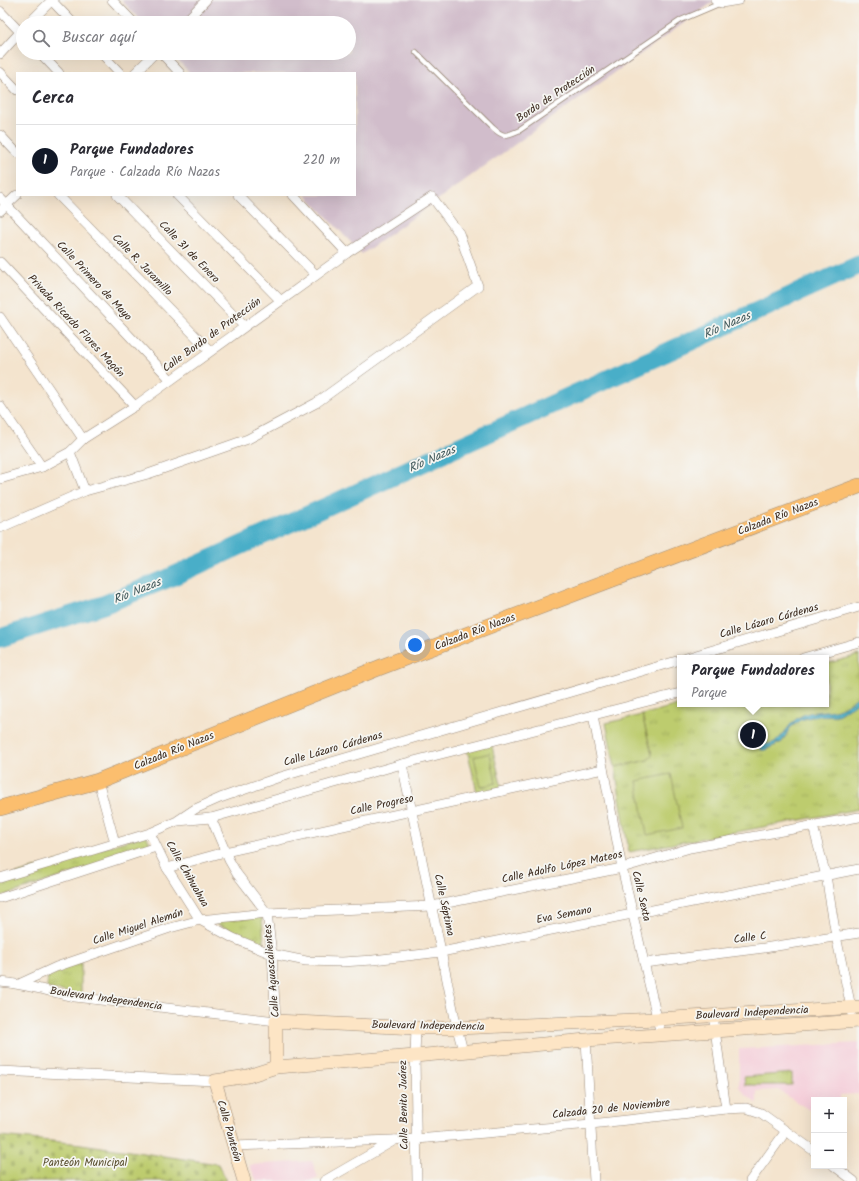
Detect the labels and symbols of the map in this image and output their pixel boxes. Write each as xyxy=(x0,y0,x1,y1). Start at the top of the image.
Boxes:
street label: Bordo de Protección xyxy=(513,61,599,127)
street label: Calle 31 de Enero xyxy=(154,216,224,288)
street label: Calle R. Jaramillo xyxy=(107,230,177,300)
street label: Calle Primero de Mayo xyxy=(52,237,136,325)
street label: Privada Ricardo Flores Magón xyxy=(23,270,129,382)
street label: Calle Bordo de Protección xyxy=(159,293,265,377)
water label: Río Nazas xyxy=(700,305,755,344)
water label: Río Nazas xyxy=(405,439,460,478)
street label: Calzada Río Nazas xyxy=(735,493,821,541)
water label: Río Nazas xyxy=(110,572,165,609)
street label: Calle Lázaro Cárdenas xyxy=(717,598,821,644)
street label: Calzada Río Nazas xyxy=(432,608,518,656)
your location xyxy=(405,635,425,655)
pin: 1 xyxy=(740,720,766,750)
street label: Calle Lázaro Cárdenas xyxy=(281,726,385,772)
street label: Calzada Río Nazas xyxy=(131,727,217,775)
street label: Calle Progreso xyxy=(349,789,415,821)
street label: Calle Chihuahua xyxy=(161,837,213,911)
street label: Calle Adolfo López Mateos xyxy=(500,845,624,889)
street label: Calle Sexta xyxy=(626,869,656,923)
street label: Calle Séptima xyxy=(429,872,459,938)
street label: Eva Semano xyxy=(535,901,593,929)
street label: Calle Miguel Alemán xyxy=(90,904,186,950)
street label: Calle Aguascalientes xyxy=(259,923,285,1018)
street label: Calle C xyxy=(732,927,768,949)
street label: Boulevard Independencia xyxy=(49,982,163,1016)
street label: Boulevard Independencia xyxy=(695,1001,809,1025)
street label: Boulevard Independencia xyxy=(371,1016,485,1036)
street label: Calle Benito Juárez xyxy=(394,1060,414,1150)
street label: Calzada 20 de Noviembre xyxy=(551,1094,671,1124)
street label: Calle Panteón xyxy=(212,1098,246,1164)
park label: Panteón Municipal xyxy=(43,1154,128,1172)

